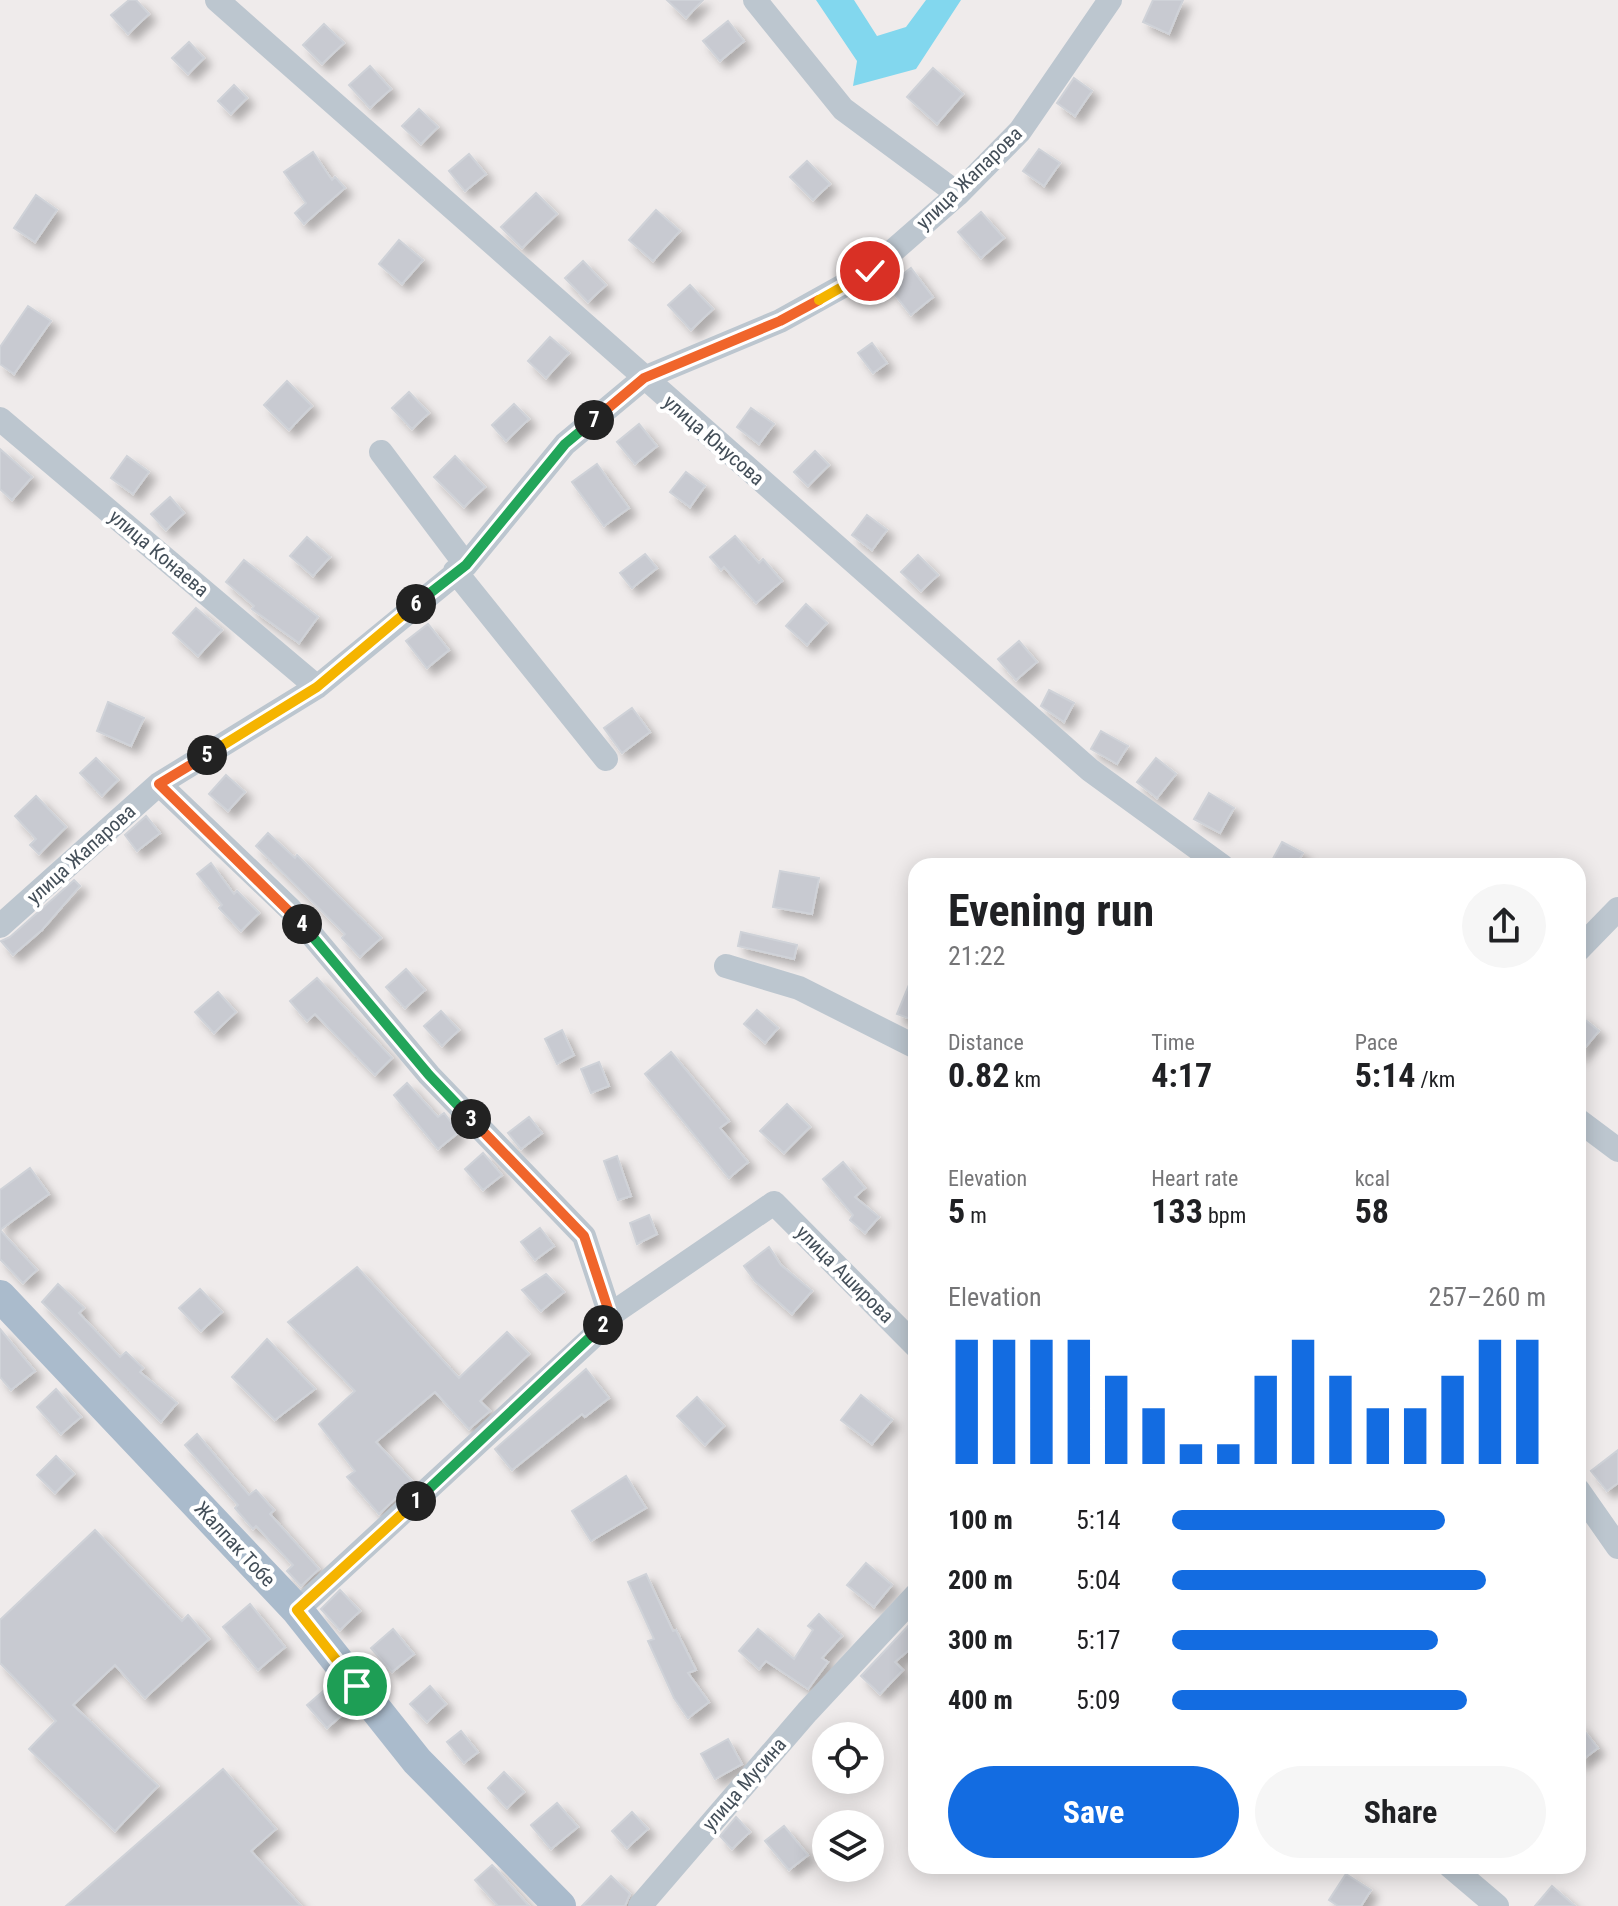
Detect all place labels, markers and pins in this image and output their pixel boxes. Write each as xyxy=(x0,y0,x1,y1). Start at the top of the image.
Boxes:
pin xyxy=(836,237,904,305)
pin: 7 xyxy=(574,400,614,440)
pin: 6 xyxy=(396,584,436,624)
pin: 5 xyxy=(187,735,227,775)
pin: 4 xyxy=(282,904,322,944)
pin: 3 xyxy=(451,1099,491,1139)
pin: 2 xyxy=(583,1305,623,1345)
pin: 1 xyxy=(396,1481,436,1521)
pin xyxy=(323,1652,391,1720)

